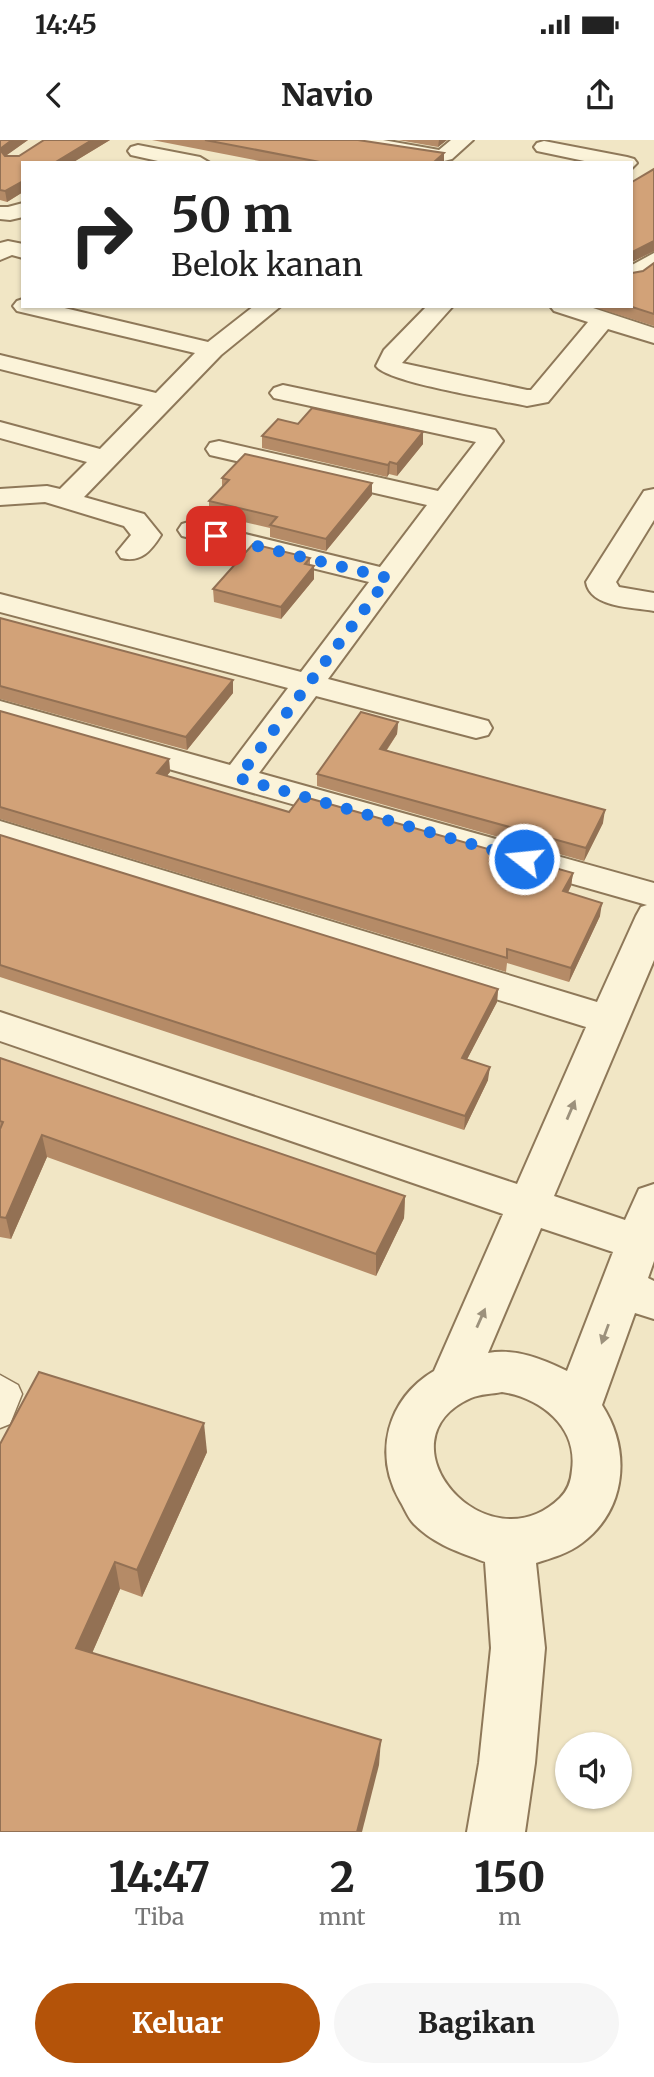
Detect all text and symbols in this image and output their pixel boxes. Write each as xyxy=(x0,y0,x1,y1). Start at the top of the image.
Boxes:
text: 14:45 xyxy=(35,8,97,41)
text: Navio xyxy=(281,75,373,115)
icon: back xyxy=(35,76,73,114)
icon: share xyxy=(581,76,619,114)
text: 50 m xyxy=(171,184,292,245)
icon: right xyxy=(56,189,147,280)
text: Belok kanan xyxy=(171,245,363,285)
pin xyxy=(186,506,246,566)
icon: arrive xyxy=(197,517,235,555)
position arrow xyxy=(487,822,561,896)
one-way arrow xyxy=(566,1099,577,1120)
one-way arrow xyxy=(476,1308,487,1329)
one-way arrow xyxy=(599,1323,610,1344)
map controls xyxy=(555,1732,632,1809)
button: sound xyxy=(555,1732,632,1809)
text: 14:47 xyxy=(109,1851,210,1903)
text: 2 xyxy=(330,1851,355,1903)
text: 150 xyxy=(474,1851,545,1903)
text: Tiba xyxy=(135,1902,184,1931)
text: mnt xyxy=(319,1902,366,1931)
text: m xyxy=(498,1902,521,1931)
button: Keluar xyxy=(35,1983,320,2063)
button: Bagikan xyxy=(334,1983,619,2063)

